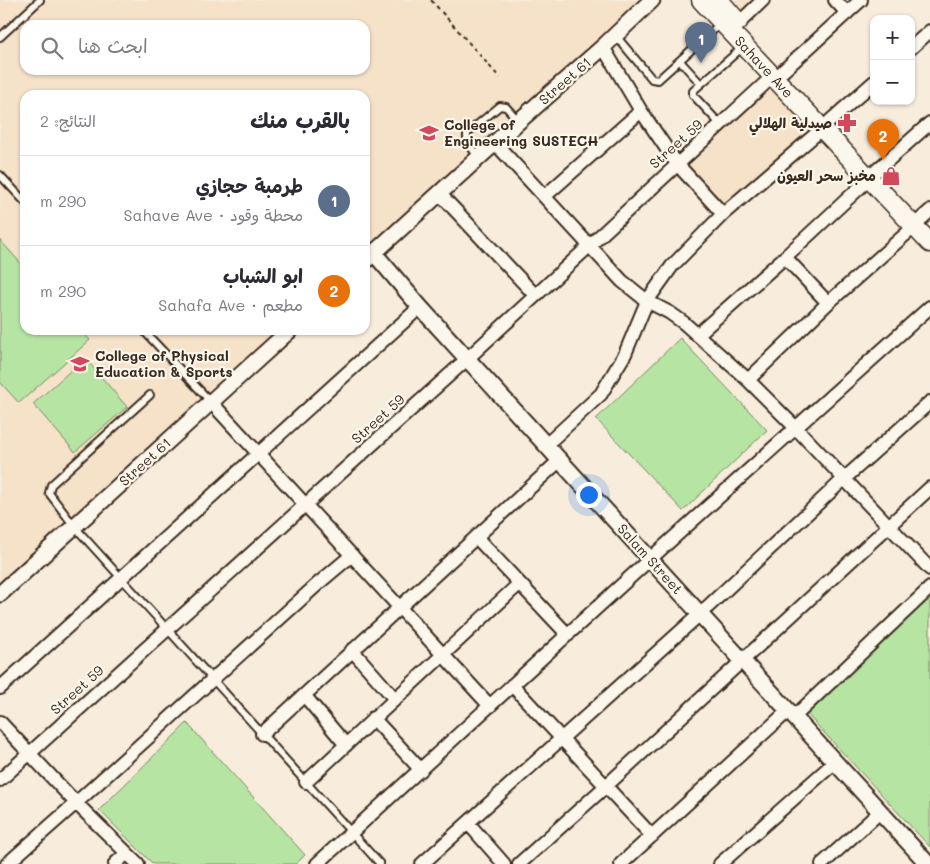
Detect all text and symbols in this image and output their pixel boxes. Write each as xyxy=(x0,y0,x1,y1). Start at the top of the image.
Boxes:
map controls xyxy=(870,15,915,105)
button: + xyxy=(870,15,915,60)
search box xyxy=(20,20,370,75)
pin: 1 xyxy=(685,22,717,63)
street label: Sahave Ave xyxy=(731,32,798,102)
text: ابحث هنا xyxy=(78,33,148,58)
icon: search xyxy=(38,34,66,62)
street label: Street 61 xyxy=(534,53,595,109)
button: − xyxy=(870,60,915,105)
text: بالقرب منك xyxy=(250,106,350,133)
text: النتائج: 2 xyxy=(40,110,96,131)
pharmacy icon: صيدلية الهلالي xyxy=(836,112,858,134)
place label: صيدلية الهلالي xyxy=(749,113,832,136)
place label: College of Engineering SUSTECH xyxy=(444,115,599,150)
street label: Street 59 xyxy=(645,115,706,173)
pin: 2 xyxy=(867,119,899,160)
school or university icon: College of Engineering SUSTECH xyxy=(418,122,440,144)
shop icon: مخبز سحر العيون xyxy=(880,165,902,187)
place label: مخبز سحر العيون xyxy=(777,166,876,185)
text: طرمبة حجازي xyxy=(196,173,303,198)
text: 290 m xyxy=(40,190,86,211)
text: 1 xyxy=(330,190,338,211)
text: محطة وقود · Sahave Ave xyxy=(124,204,303,225)
text: ابو الشباب xyxy=(223,263,303,288)
text: 290 m xyxy=(40,280,86,301)
text: 2 xyxy=(330,280,338,301)
text: مطعم · Sahafa Ave xyxy=(158,294,303,315)
place label: College of Physical Education & Sports xyxy=(95,346,233,381)
school or university icon: College of Physical Education & Sports xyxy=(69,353,91,375)
street label: Street 59 xyxy=(347,390,408,448)
street label: Street 61 xyxy=(115,433,175,490)
your location xyxy=(576,482,602,508)
street label: Salam Street xyxy=(614,519,687,598)
street label: Street 59 xyxy=(46,661,107,719)

